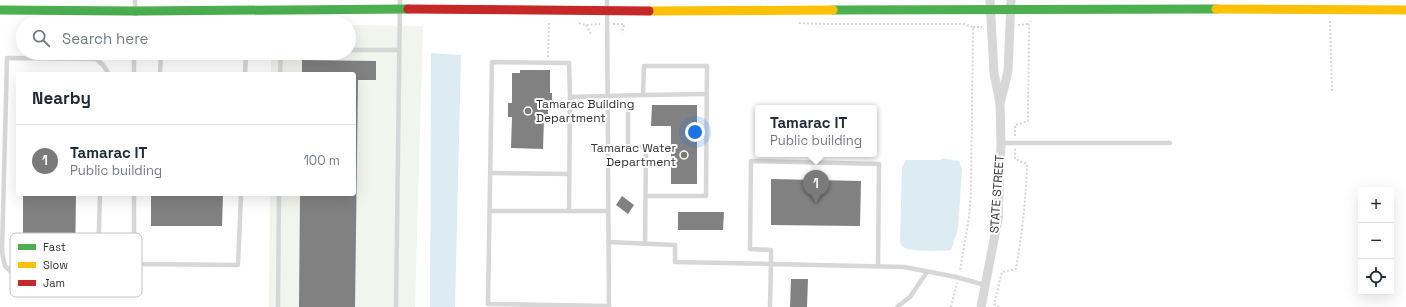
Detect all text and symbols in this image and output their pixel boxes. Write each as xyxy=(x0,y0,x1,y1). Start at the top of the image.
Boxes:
search box xyxy=(16,16,356,60)
icon: search xyxy=(30,27,52,49)
text: Search here xyxy=(62,29,148,48)
text: Nearby xyxy=(32,87,91,109)
place label: Tamarac Building Department xyxy=(536,96,634,126)
popup xyxy=(755,105,877,157)
marker: Tamarac Building Department xyxy=(523,106,533,116)
text: Tamarac IT xyxy=(770,113,847,132)
your location xyxy=(685,122,705,142)
text: Public building xyxy=(770,132,862,149)
place label: Tamarac Water Department xyxy=(591,140,676,170)
text: Tamarac IT xyxy=(70,143,147,162)
marker: Tamarac Water Department xyxy=(679,150,689,160)
text: 1 xyxy=(42,152,48,169)
text: 100 m xyxy=(303,152,340,169)
street label: STATE STREET xyxy=(986,154,1008,234)
text: Public building xyxy=(70,162,162,179)
pin: 1 xyxy=(803,170,829,203)
map controls xyxy=(1358,187,1394,295)
button: + xyxy=(1358,187,1394,223)
button: − xyxy=(1358,223,1394,259)
legend xyxy=(10,233,142,297)
text: Fast xyxy=(43,240,66,254)
text: Slow xyxy=(43,258,68,272)
button: locate xyxy=(1358,259,1394,295)
text: Jam xyxy=(43,276,65,290)

